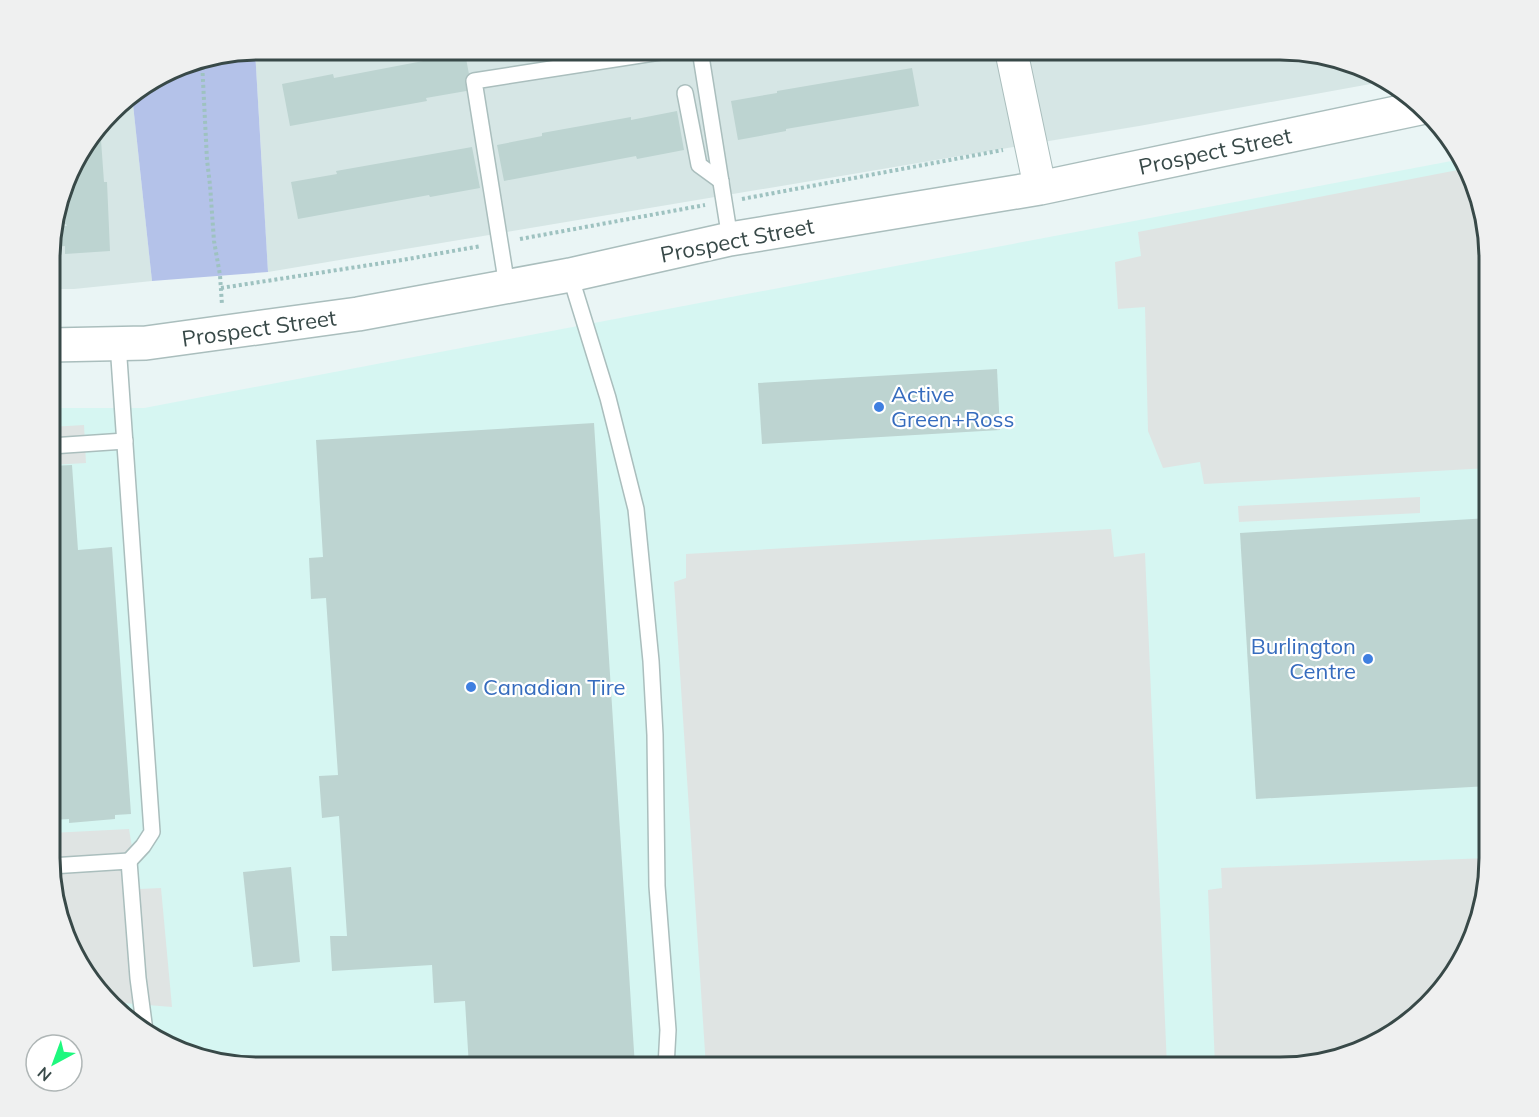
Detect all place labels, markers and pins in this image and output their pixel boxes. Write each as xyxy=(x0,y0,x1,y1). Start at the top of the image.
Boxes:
place label: Active Green+Ross xyxy=(891,380,1014,433)
marker: Active Green+Ross xyxy=(872,400,886,414)
place label: Burlington Centre xyxy=(1251,632,1356,685)
marker: Burlington Centre xyxy=(1361,652,1375,666)
place label: Canadian Tire xyxy=(483,673,626,701)
marker: Canadian Tire xyxy=(464,680,478,694)

